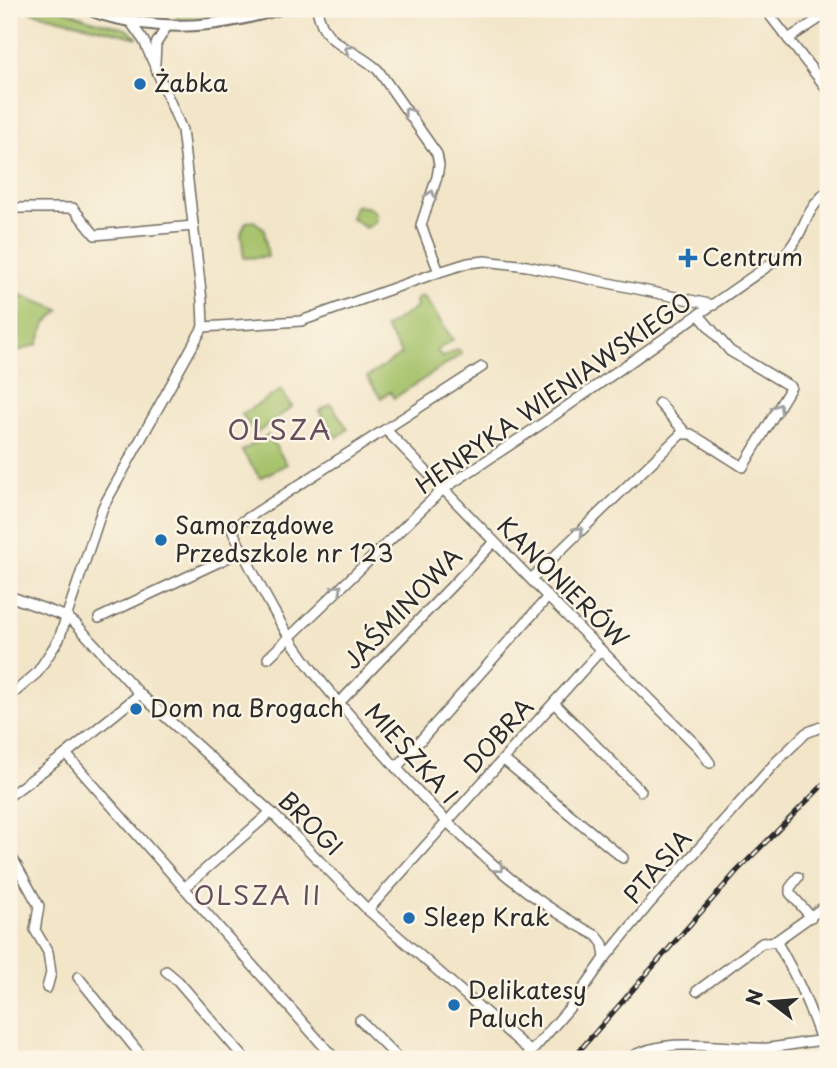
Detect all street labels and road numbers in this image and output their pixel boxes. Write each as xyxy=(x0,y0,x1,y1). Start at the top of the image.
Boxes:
street label: HENRYKA WIENIAWSKIEGO xyxy=(407,283,699,502)
street label: KANONIERÓW xyxy=(490,508,638,656)
street label: JAŚMINOWA xyxy=(334,538,469,677)
street label: DOBRA xyxy=(454,689,541,780)
street label: MIESZKA I xyxy=(357,694,468,811)
street label: BROGI xyxy=(271,782,352,863)
street label: PTASIA xyxy=(614,821,699,911)

